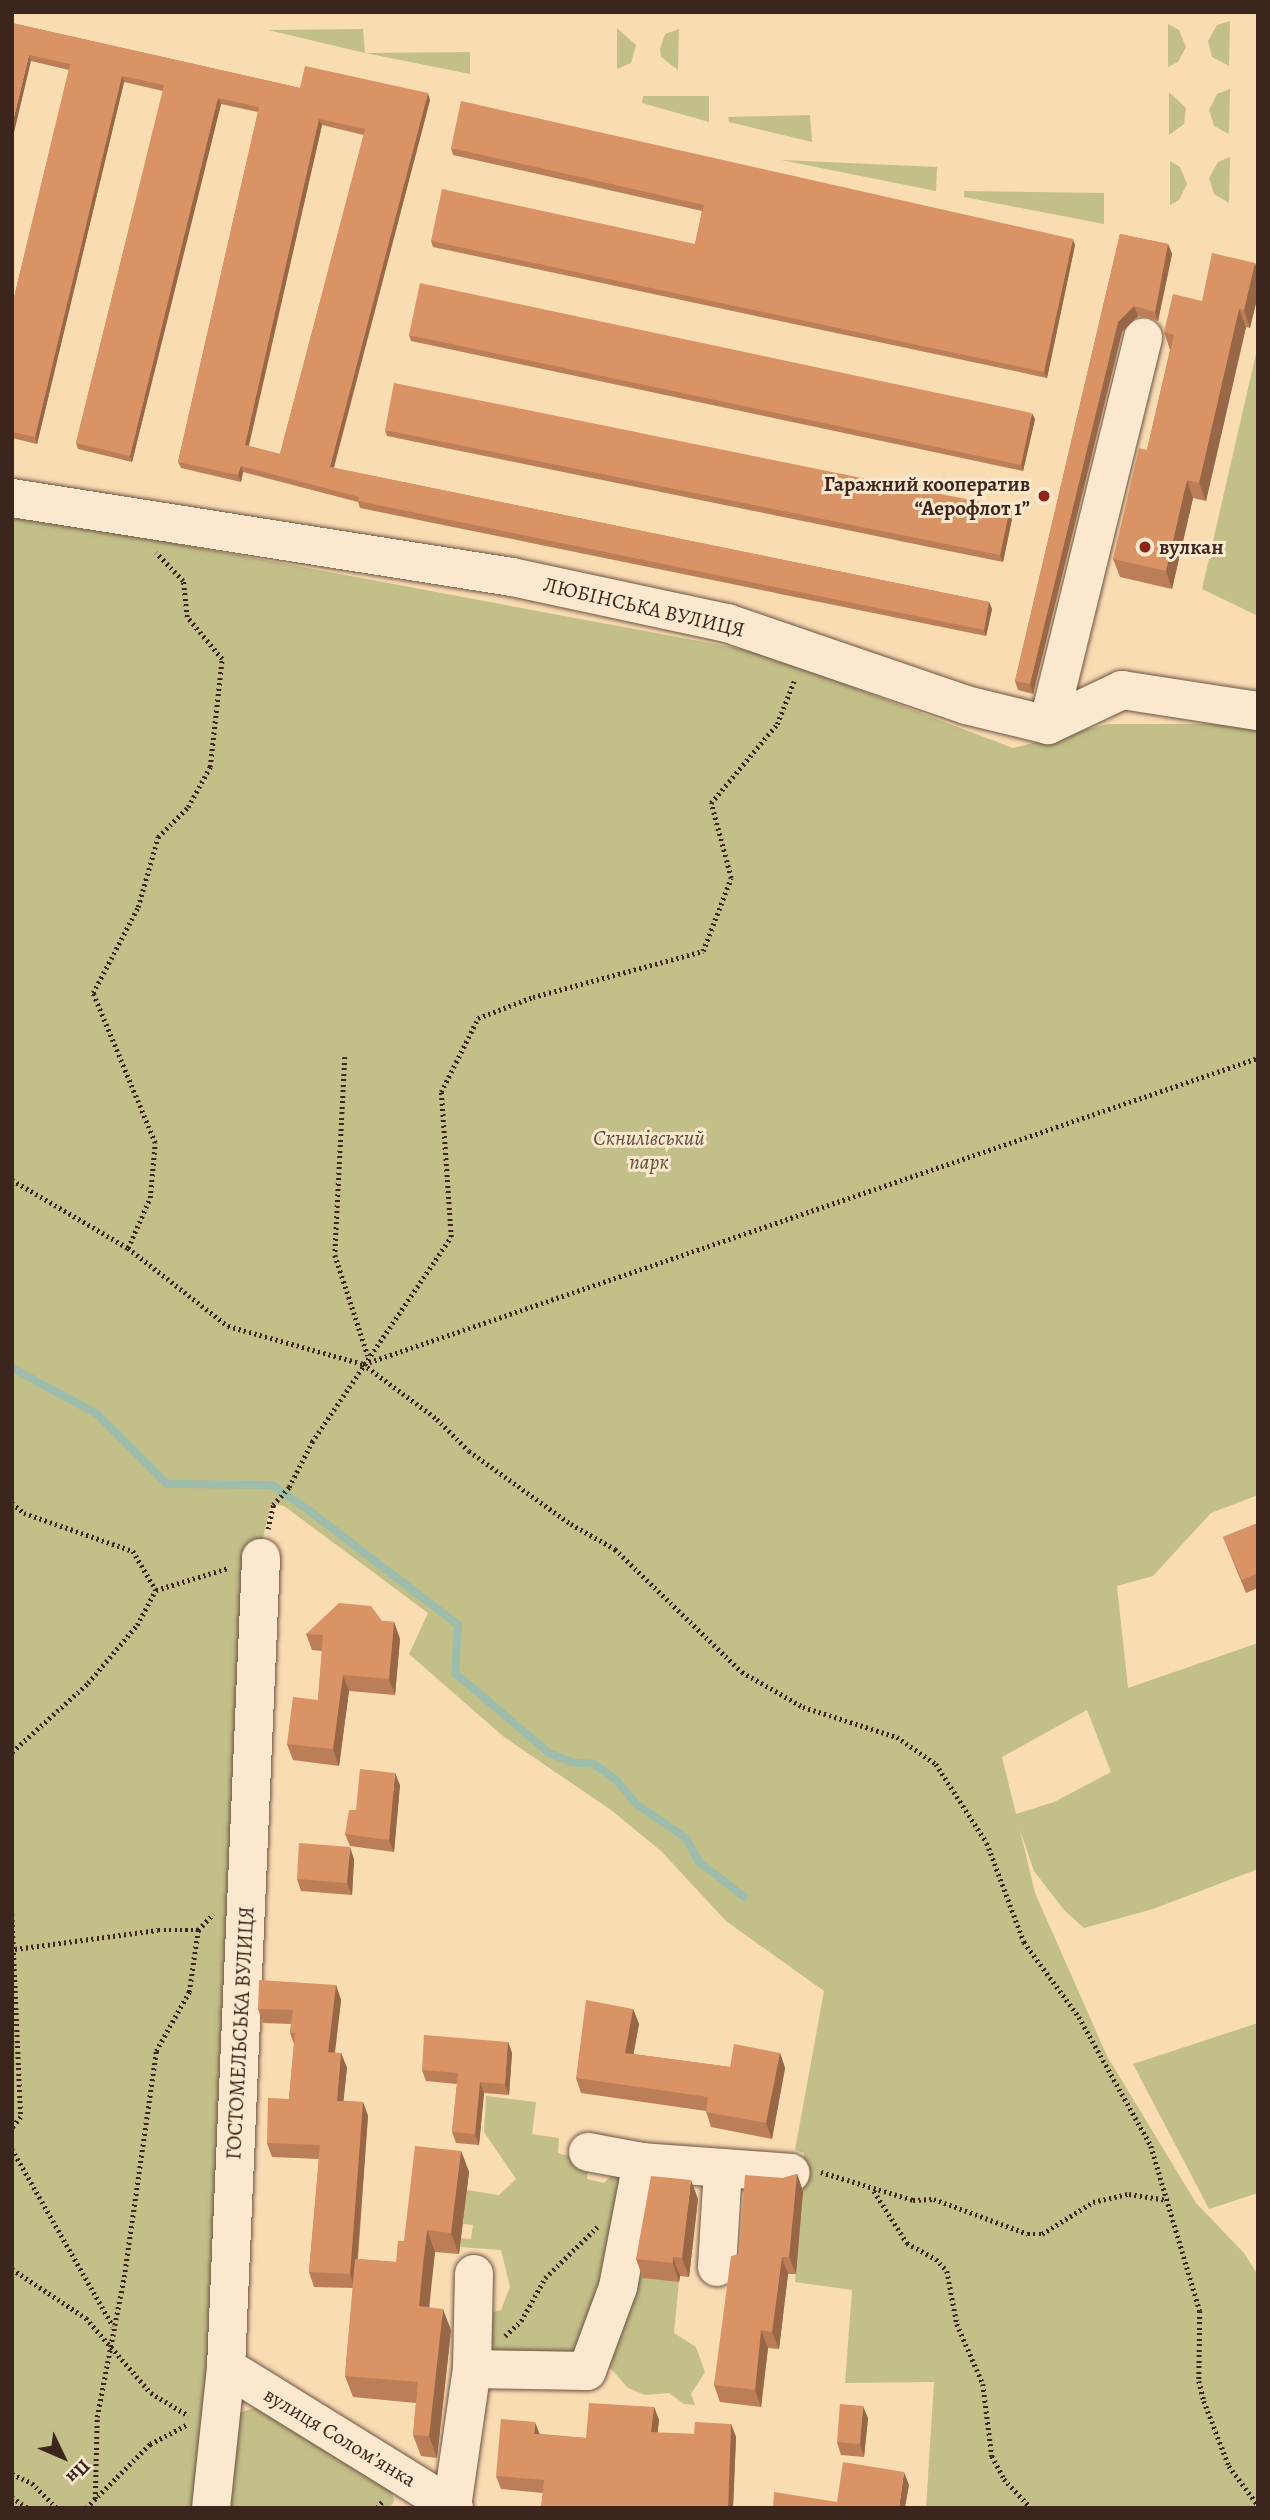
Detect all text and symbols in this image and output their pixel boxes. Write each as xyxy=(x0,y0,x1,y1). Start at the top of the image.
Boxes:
place label: Гаражний кооператив “Аерофлот 1” xyxy=(824,471,1030,521)
marker: Гаражний кооператив “Аерофлот 1” xyxy=(1036,488,1052,504)
place label: вулкан xyxy=(1159,534,1224,560)
marker: вулкан xyxy=(1137,539,1153,555)
street label: ЛЮБІНСЬКА ВУЛИЦЯ xyxy=(541,572,747,642)
park label: Скнилівський парк xyxy=(593,1125,705,1175)
street label: ГОСТОМЕЛЬСЬКА ВУЛИЦЯ xyxy=(221,1906,259,2160)
street label: вулиця Соломʼянка xyxy=(259,2382,421,2492)
north arrow xyxy=(28,2422,98,2492)
text: Пн xyxy=(60,2454,96,2490)

